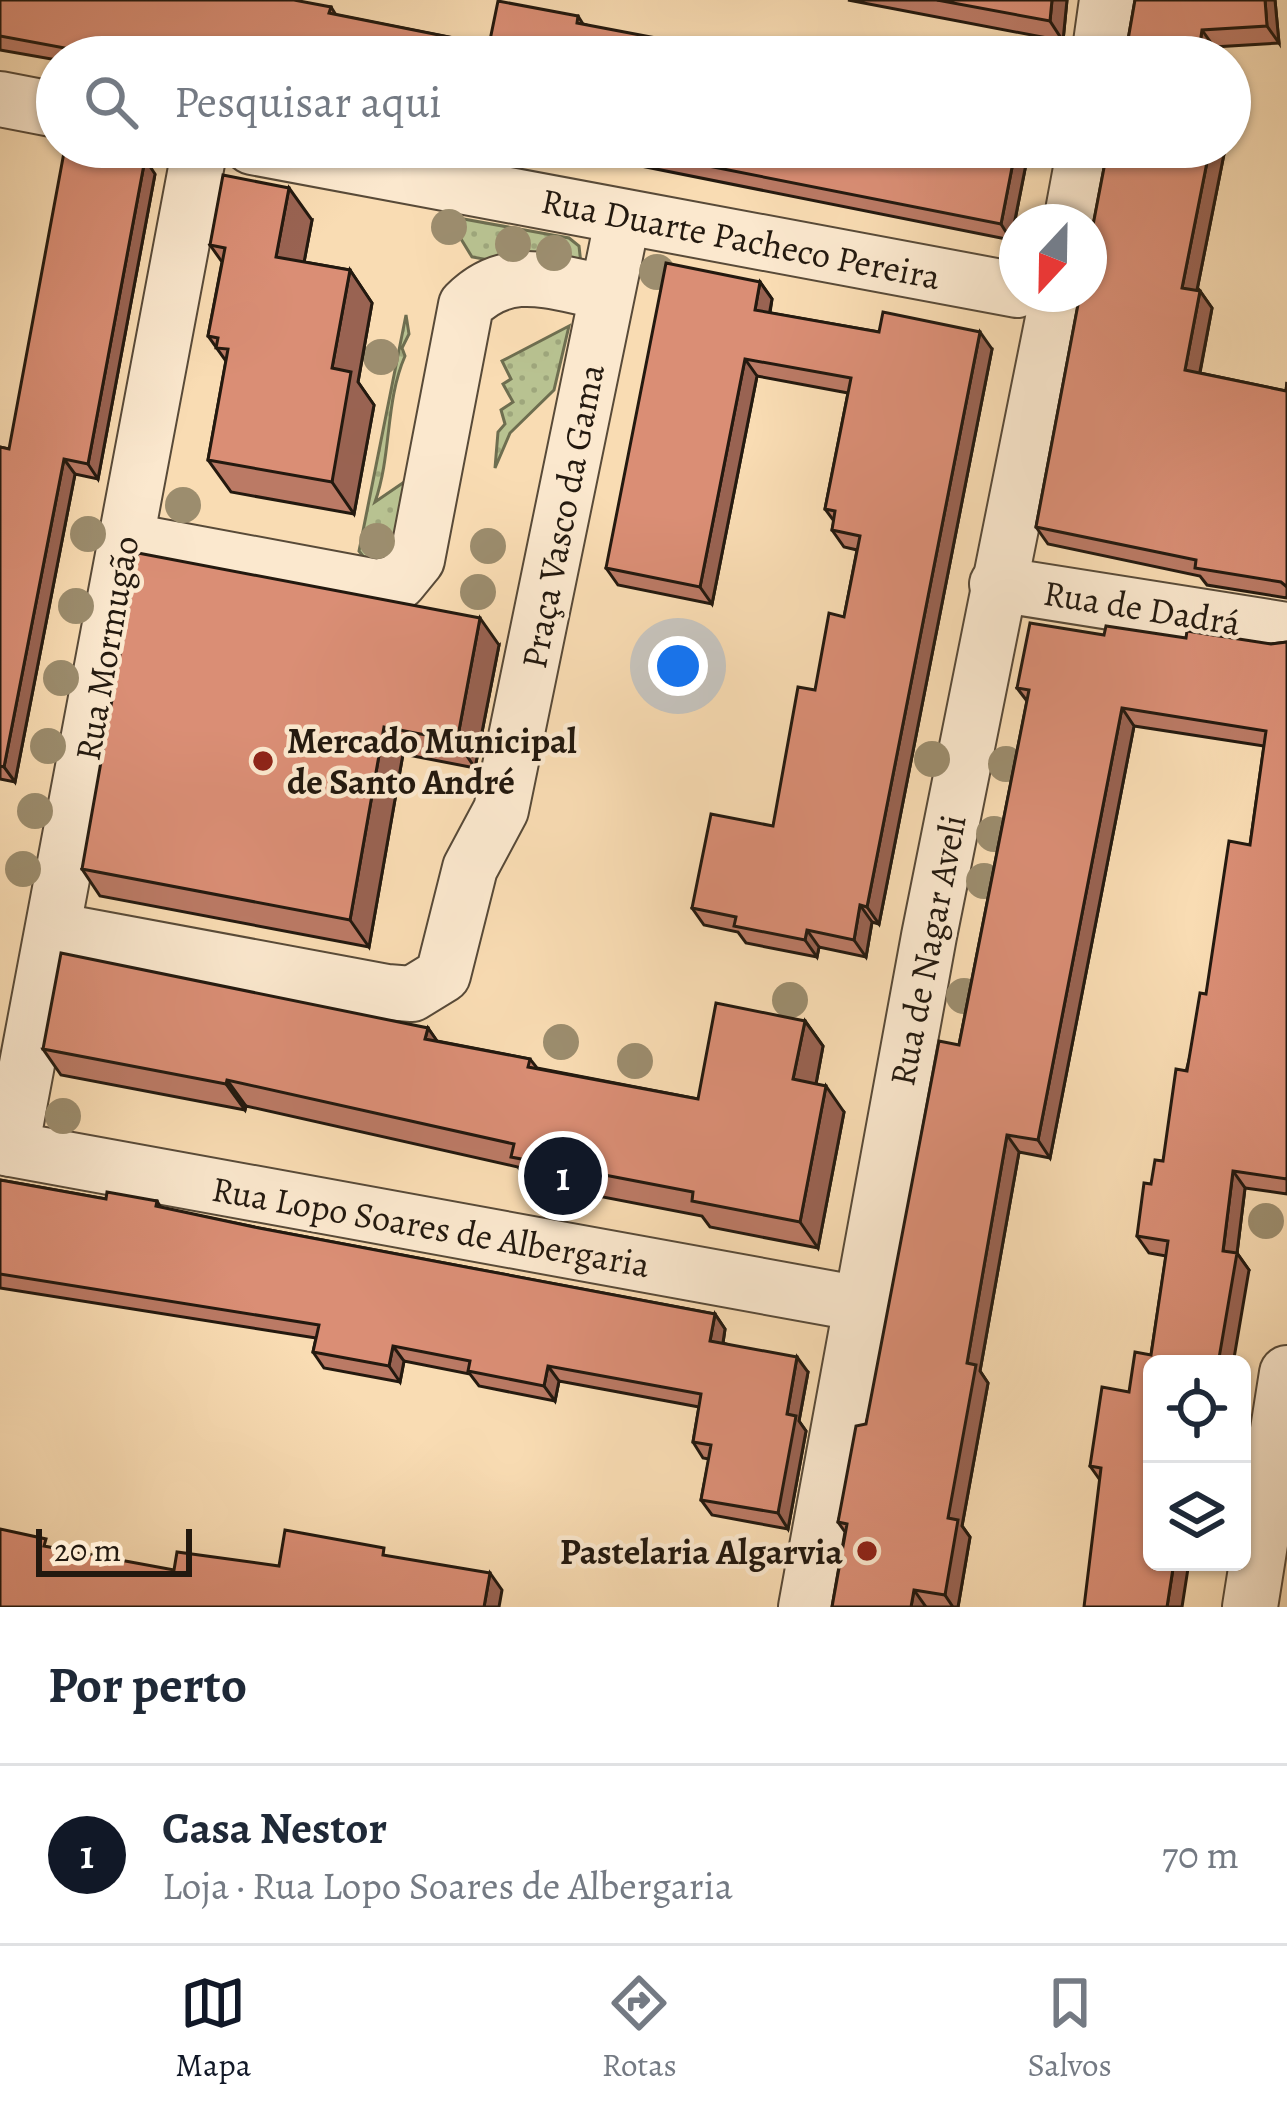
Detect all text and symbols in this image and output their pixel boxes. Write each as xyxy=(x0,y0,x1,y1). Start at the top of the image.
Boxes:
search box xyxy=(36,36,1251,168)
icon: search xyxy=(78,69,144,135)
text: Pesquisar aqui xyxy=(174,71,442,133)
street label: Rua Duarte Pacheco Pereira xyxy=(537,176,945,301)
north arrow xyxy=(999,204,1107,312)
street label: Praça Vasco da Gama xyxy=(509,360,616,672)
street label: Rua Mormugão xyxy=(63,532,150,764)
street label: Rua de Dadrá xyxy=(1040,568,1244,647)
your location xyxy=(648,636,708,696)
place label: Mercado Municipal de Santo André xyxy=(287,716,577,806)
marker: Mercado Municipal de Santo André xyxy=(250,748,276,774)
street label: Rua de Nagar Aveli xyxy=(877,810,978,1090)
pin: 1 xyxy=(524,1131,602,1221)
street label: Rua Lopo Soares de Albergaria xyxy=(208,1164,654,1289)
map controls xyxy=(1143,1355,1251,1571)
button: locate xyxy=(1143,1355,1251,1463)
button: layers xyxy=(1143,1463,1251,1571)
scale bar xyxy=(36,1523,192,1576)
text: 20 m xyxy=(54,1527,121,1572)
place label: Pastelaria Algarvia xyxy=(560,1527,844,1576)
marker: Pastelaria Algarvia xyxy=(854,1538,880,1564)
text: Por perto xyxy=(48,1650,247,1720)
text: Casa Nestor xyxy=(162,1797,387,1859)
text: 1 xyxy=(80,1828,94,1881)
text: 70 m xyxy=(1162,1828,1239,1881)
text: Loja · Rua Lopo Soares de Albergaria xyxy=(162,1859,733,1912)
tab: Mapa xyxy=(175,1970,251,2087)
tab: Rotas xyxy=(602,1970,677,2087)
tab: Salvos xyxy=(1028,1970,1112,2087)

